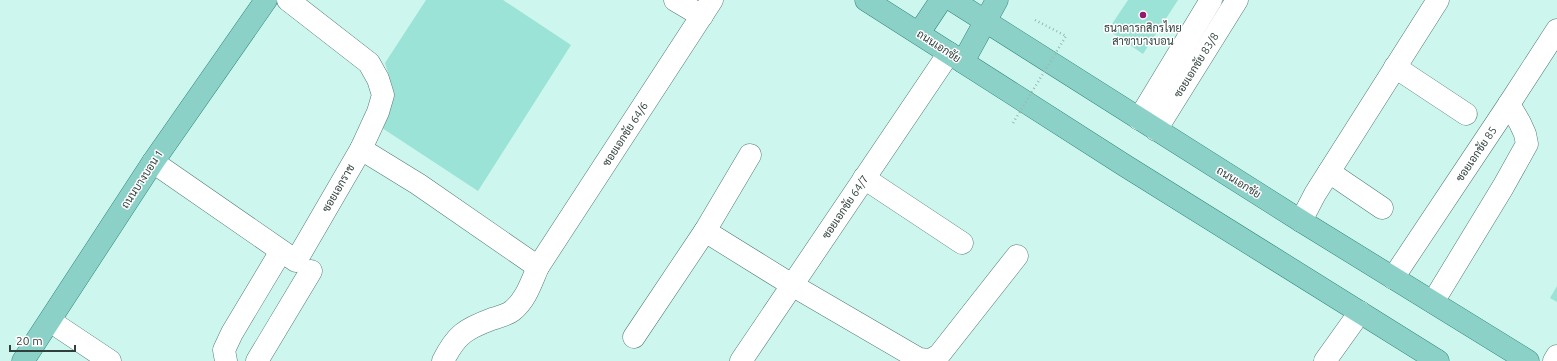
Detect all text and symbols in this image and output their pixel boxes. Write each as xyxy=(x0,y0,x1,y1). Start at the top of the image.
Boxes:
marker: ธนาคารกสิกรไทย สาขาบางบอน xyxy=(1138,10,1148,20)
place label: ธนาคารกสิกรไทย สาขาบางบอน xyxy=(1104,20,1182,47)
street label: ถนนเอกชัย xyxy=(915,27,964,65)
street label: ซอยเอกชัย 83/8 xyxy=(1170,30,1221,100)
street label: ซอยเอกชัย 64/6 xyxy=(599,99,650,168)
street label: ซอยเอกชัย 85 xyxy=(1452,124,1499,184)
street label: ถนนบางบอน 1 xyxy=(119,148,165,210)
street label: ซอยเอกราช xyxy=(320,162,357,214)
street label: ถนนเอกชัย xyxy=(1215,163,1264,200)
street label: ซอยเอกชัย 64/7 xyxy=(819,172,871,241)
scale bar xyxy=(10,327,75,353)
text: 20 m xyxy=(16,334,43,347)

